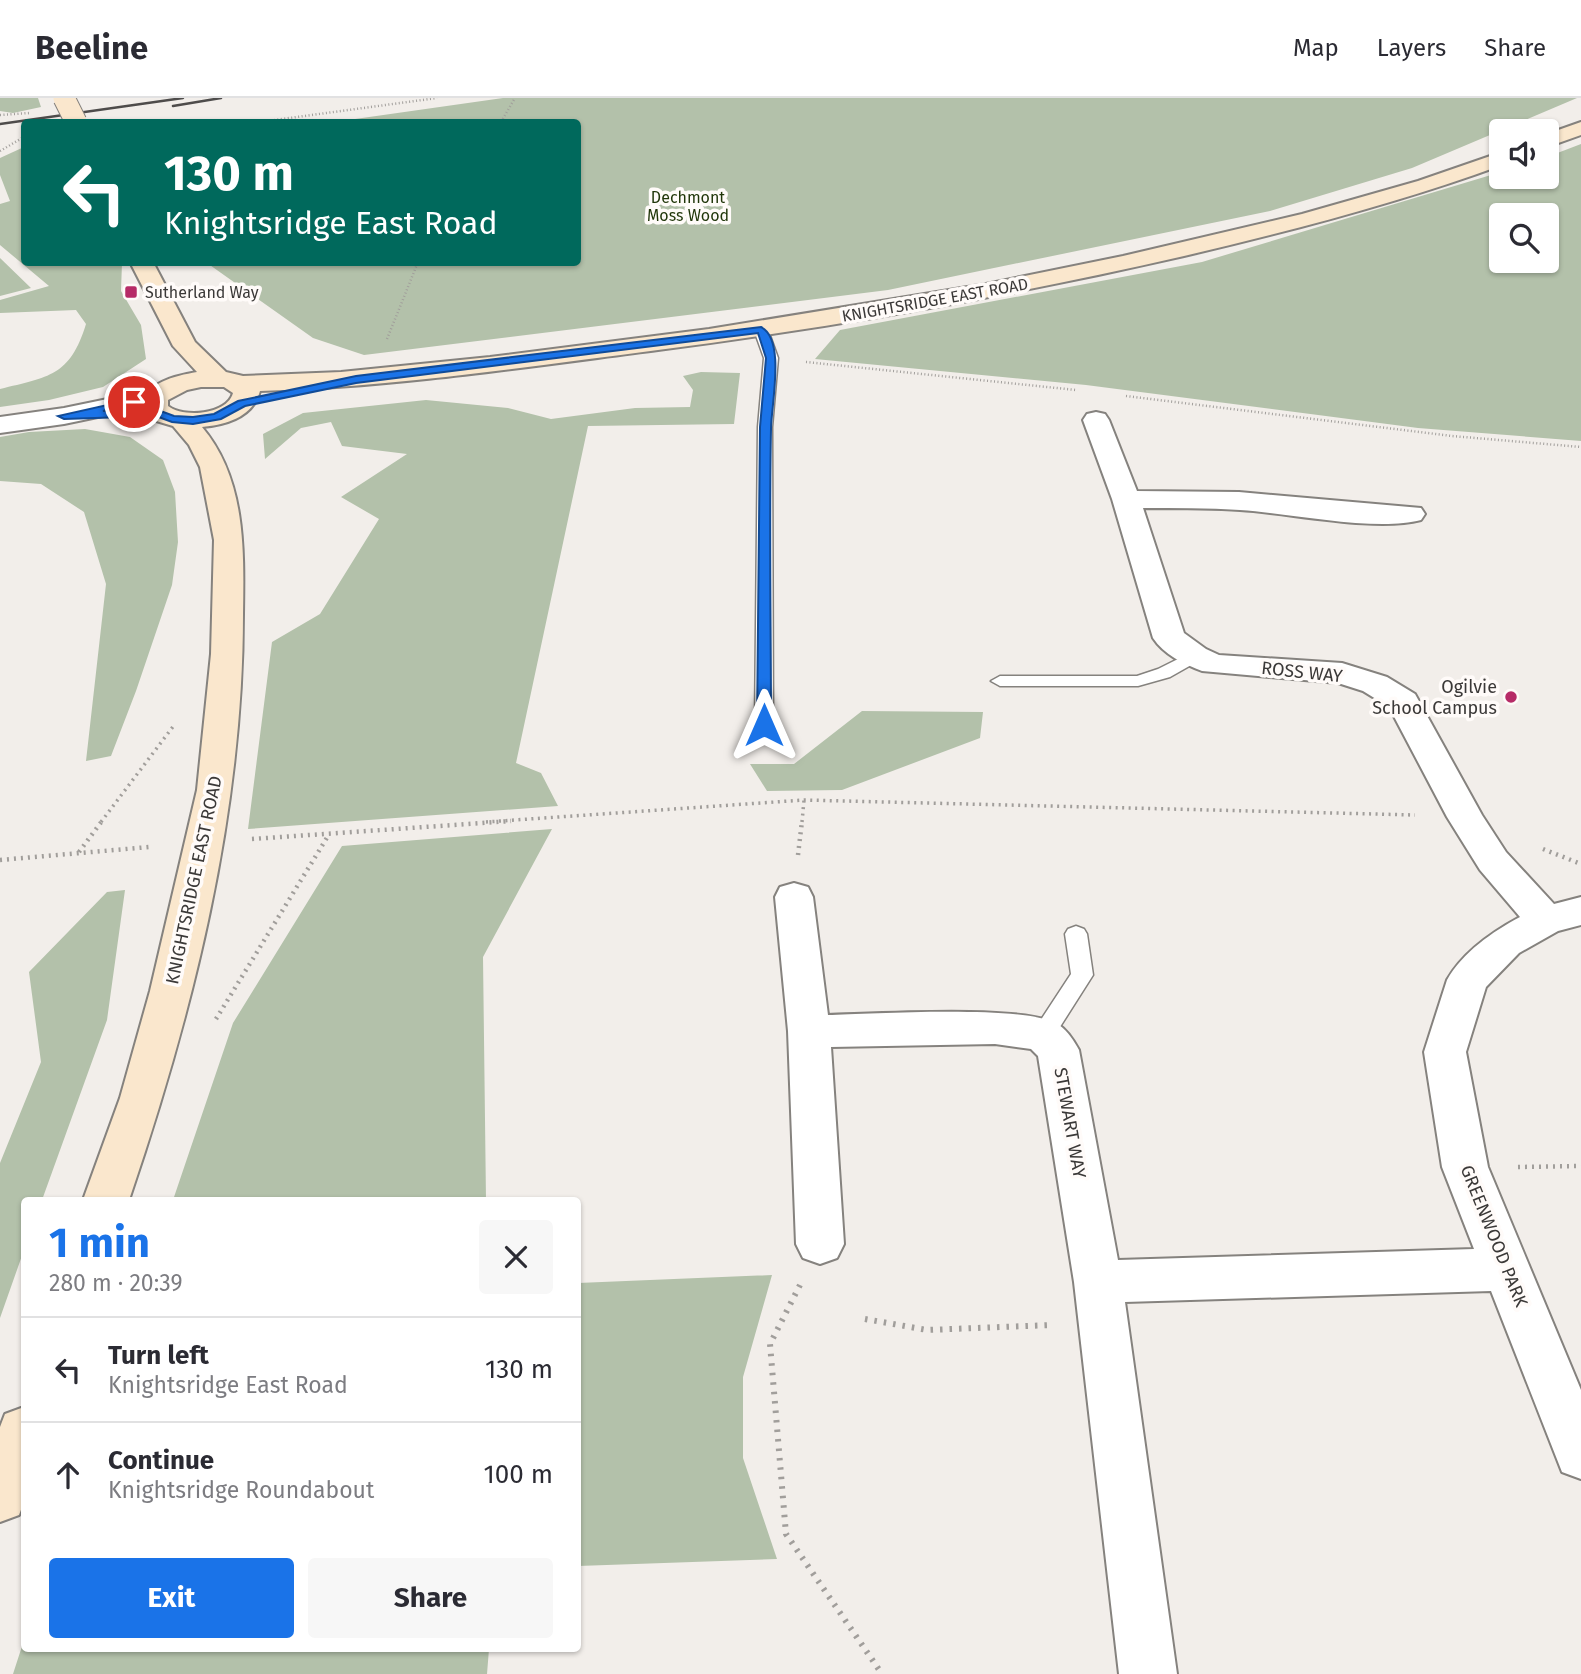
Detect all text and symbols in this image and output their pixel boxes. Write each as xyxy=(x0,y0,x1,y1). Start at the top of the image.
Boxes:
text: Beeline xyxy=(35,28,148,68)
text: Map xyxy=(1293,34,1339,62)
text: Layers xyxy=(1377,34,1446,62)
text: Share xyxy=(1484,34,1546,62)
map controls xyxy=(1489,119,1559,273)
button: sound xyxy=(1489,119,1559,189)
text: 130 m xyxy=(164,144,294,203)
icon: left xyxy=(49,147,140,238)
park label: Dechmont Moss Wood xyxy=(647,188,729,225)
button: search xyxy=(1489,203,1559,273)
text: Knightsridge East Road xyxy=(164,204,498,242)
street label: KNIGHTSRIDGE EAST ROAD xyxy=(840,274,1030,326)
place label: Sutherland Way xyxy=(145,283,259,302)
marker: Sutherland Way xyxy=(123,284,139,300)
pin xyxy=(104,372,164,432)
icon: arrive xyxy=(115,383,153,421)
street label: ROSS WAY xyxy=(1260,657,1344,687)
place label: Ogilvie School Campus xyxy=(1372,676,1497,719)
position arrow xyxy=(727,688,801,762)
marker: Ogilvie School Campus xyxy=(1503,689,1519,705)
street label: KNIGHTSRIDGE EAST ROAD xyxy=(161,774,227,986)
street label: STEWART WAY xyxy=(1049,1066,1091,1180)
street label: GREENWOOD PARK xyxy=(1455,1162,1533,1311)
text: 1 min xyxy=(49,1218,150,1268)
button: close xyxy=(479,1220,553,1294)
text: 280 m · 20:39 xyxy=(49,1269,183,1297)
text: Turn left xyxy=(108,1340,209,1371)
icon: left xyxy=(49,1351,87,1389)
text: 130 m xyxy=(485,1354,553,1385)
text: Knightsridge East Road xyxy=(108,1371,348,1399)
text: Continue xyxy=(108,1445,214,1476)
icon: ahead xyxy=(49,1456,87,1494)
text: 100 m xyxy=(484,1459,553,1490)
text: Knightsridge Roundabout xyxy=(108,1476,374,1504)
button: Exit xyxy=(49,1558,294,1638)
button: Share xyxy=(308,1558,553,1638)

